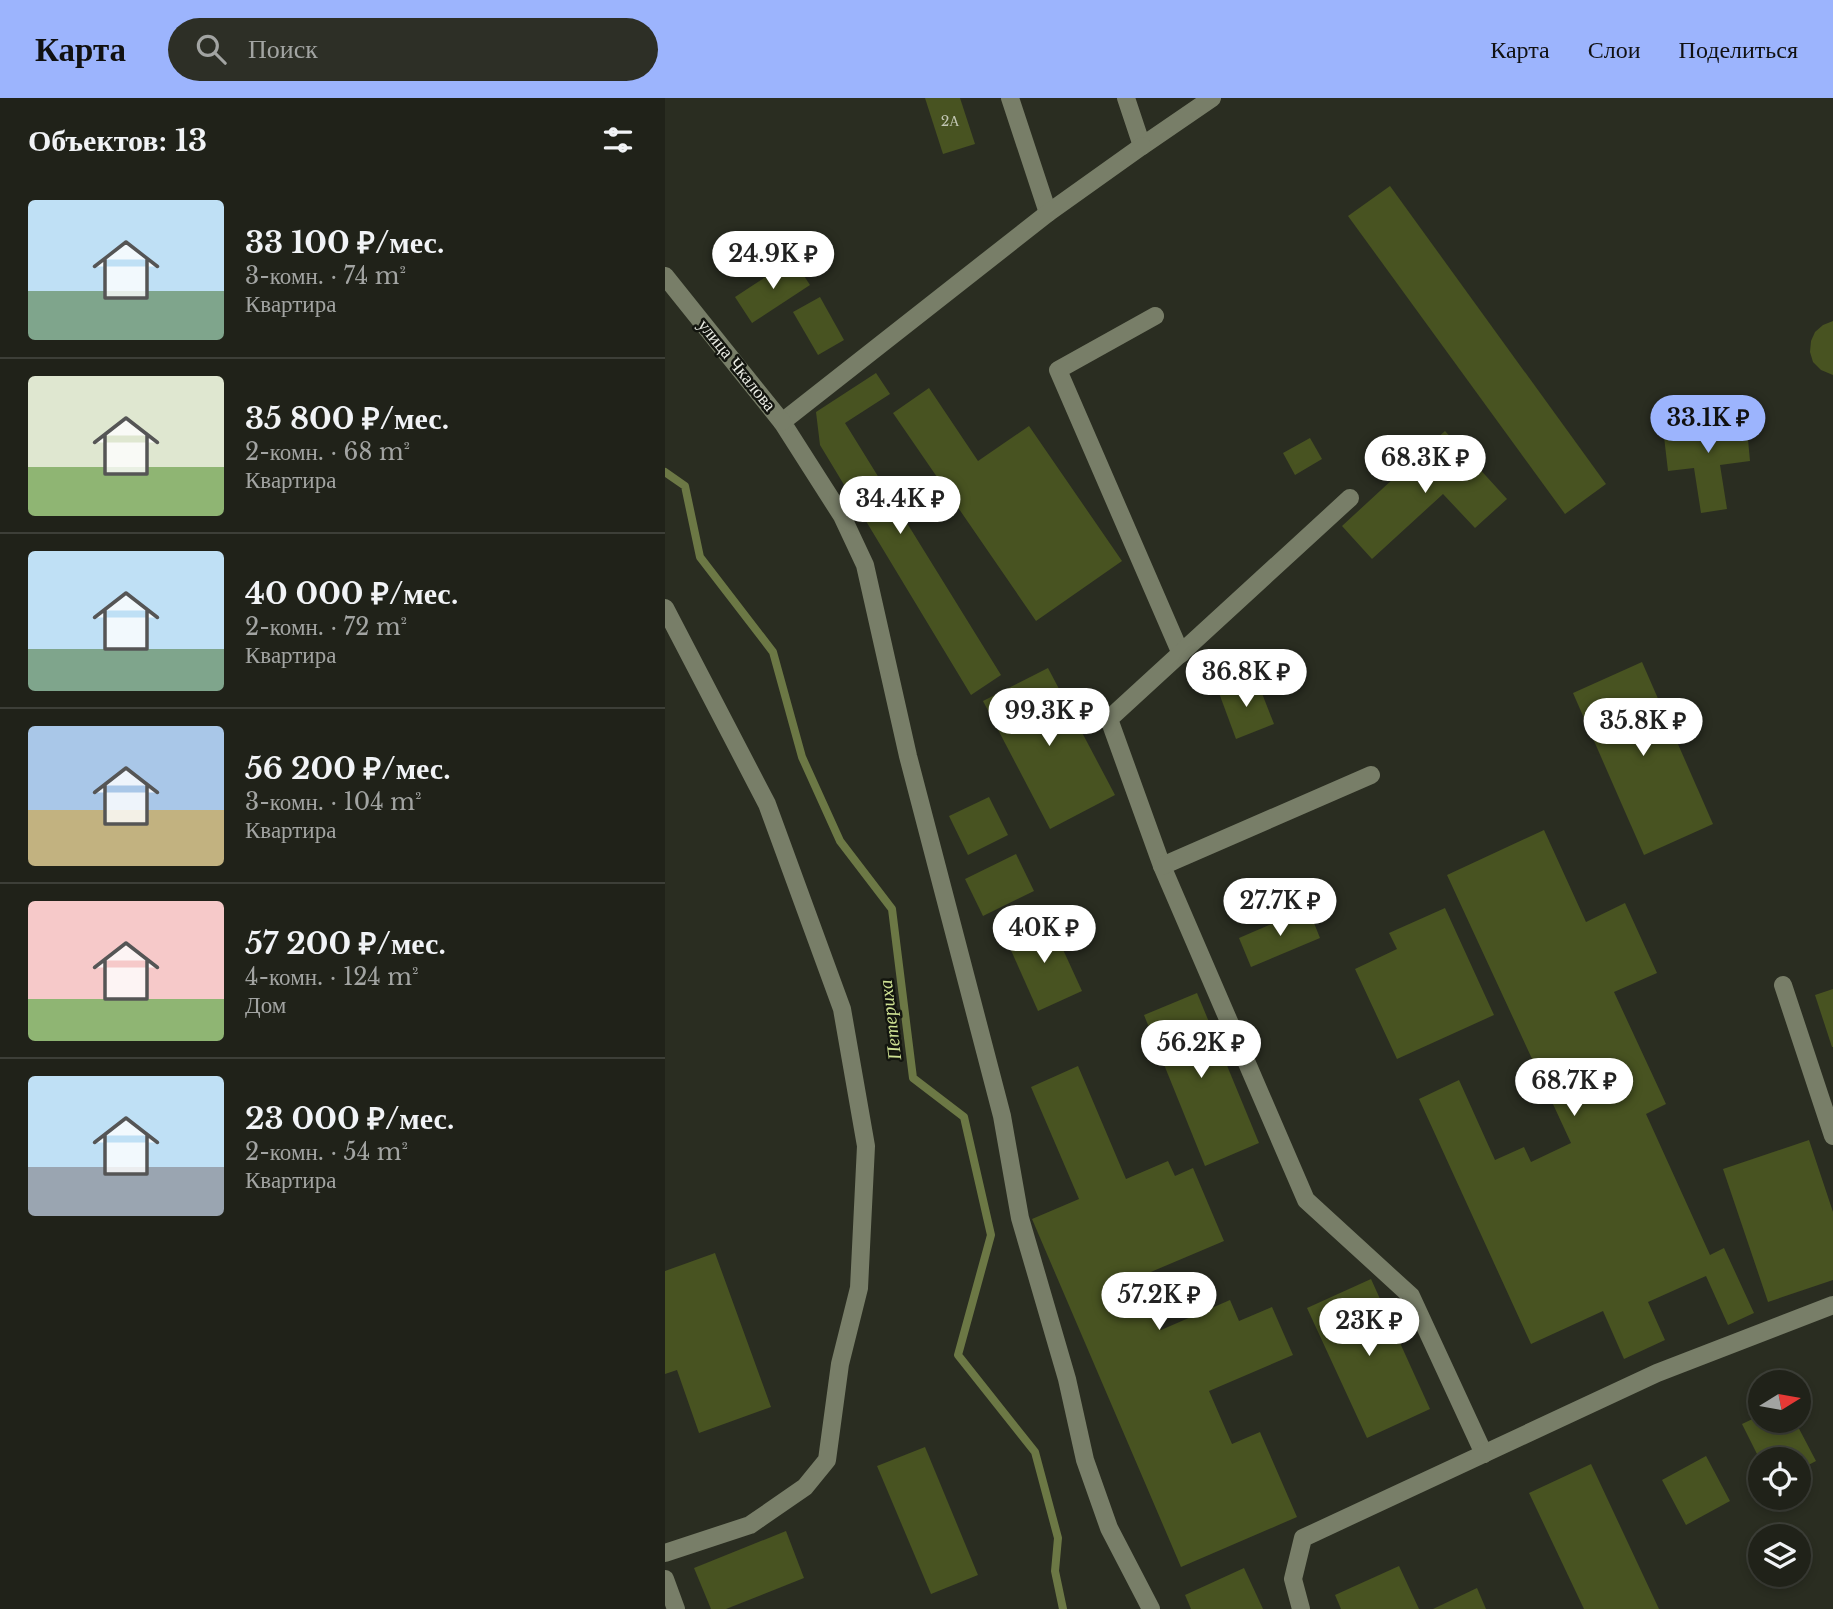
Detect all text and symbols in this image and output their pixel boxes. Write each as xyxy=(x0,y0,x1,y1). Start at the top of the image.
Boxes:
search box xyxy=(168,18,658,81)
text: Карта xyxy=(35,29,126,70)
icon: search xyxy=(192,30,230,68)
text: Поиск xyxy=(248,33,318,65)
text: Карта xyxy=(1490,35,1550,64)
text: Слои xyxy=(1588,35,1641,64)
text: Поделиться xyxy=(1679,35,1798,64)
house number: 2А xyxy=(941,112,960,130)
icon: filters xyxy=(599,121,637,159)
text: Объектов: 13 xyxy=(28,122,207,159)
text: 33 100 ₽/мес. xyxy=(245,224,445,261)
icon: home xyxy=(84,228,168,312)
pin: 24.9K ₽ xyxy=(708,232,838,291)
text: 24.9K ₽ xyxy=(728,240,818,268)
text: 3-комн. · 74 m² xyxy=(245,262,406,290)
text: Квартира xyxy=(245,290,336,318)
street label: улица Чкалова xyxy=(693,314,781,416)
pin: 33.1K ₽ xyxy=(1643,396,1773,455)
text: 35 800 ₽/мес. xyxy=(245,400,449,437)
icon: home xyxy=(84,404,168,488)
text: 33.1K ₽ xyxy=(1666,404,1750,432)
pin: 68.3K ₽ xyxy=(1360,436,1490,495)
text: 2-комн. · 68 m² xyxy=(245,438,410,466)
text: 68.3K ₽ xyxy=(1381,444,1469,472)
text: Квартира xyxy=(245,466,336,494)
pin: 34.4K ₽ xyxy=(835,476,965,536)
text: 34.4K ₽ xyxy=(855,485,945,513)
text: 40 000 ₽/мес. xyxy=(245,575,458,612)
icon: home xyxy=(84,579,168,663)
text: 2-комн. · 72 m² xyxy=(245,613,407,641)
text: Квартира xyxy=(245,641,336,669)
pin: 36.8K ₽ xyxy=(1181,650,1311,709)
text: 36.8K ₽ xyxy=(1202,658,1290,686)
pin: 99.3K ₽ xyxy=(984,688,1114,748)
text: 99.3K ₽ xyxy=(1005,697,1093,725)
pin: 35.8K ₽ xyxy=(1578,698,1708,758)
text: 35.8K ₽ xyxy=(1600,707,1686,735)
text: 56 200 ₽/мес. xyxy=(245,750,451,787)
icon: home xyxy=(84,754,168,838)
text: 3-комн. · 104 m² xyxy=(245,788,422,816)
text: Квартира xyxy=(245,816,336,844)
pin: 27.7K ₽ xyxy=(1215,878,1345,938)
text: 27.7K ₽ xyxy=(1239,887,1321,915)
pin: 40K ₽ xyxy=(995,906,1093,965)
text: 40K ₽ xyxy=(1009,914,1079,942)
text: 57 200 ₽/мес. xyxy=(245,925,446,962)
icon: home xyxy=(84,929,168,1013)
text: 4-комн. · 124 m² xyxy=(245,963,419,991)
water label: Петериха xyxy=(874,979,906,1062)
text: Дом xyxy=(245,991,286,1019)
pin: 56.2K ₽ xyxy=(1136,1020,1266,1080)
text: 56.2K ₽ xyxy=(1157,1029,1245,1057)
pin: 68.7K ₽ xyxy=(1509,1058,1639,1118)
text: 68.7K ₽ xyxy=(1531,1067,1617,1095)
text: 23 000 ₽/мес. xyxy=(245,1100,455,1137)
icon: home xyxy=(84,1104,168,1188)
text: 2-комн. · 54 m² xyxy=(245,1138,408,1166)
text: Квартира xyxy=(245,1166,336,1194)
pin: 57.2K ₽ xyxy=(1094,1272,1224,1332)
text: 57.2K ₽ xyxy=(1117,1281,1201,1309)
pin: 23K ₽ xyxy=(1320,1298,1418,1358)
text: 23K ₽ xyxy=(1335,1307,1403,1335)
north arrow xyxy=(1748,1370,1811,1433)
map controls xyxy=(1748,1370,1811,1587)
button: locate xyxy=(1748,1447,1811,1510)
button: layers xyxy=(1748,1524,1811,1587)

